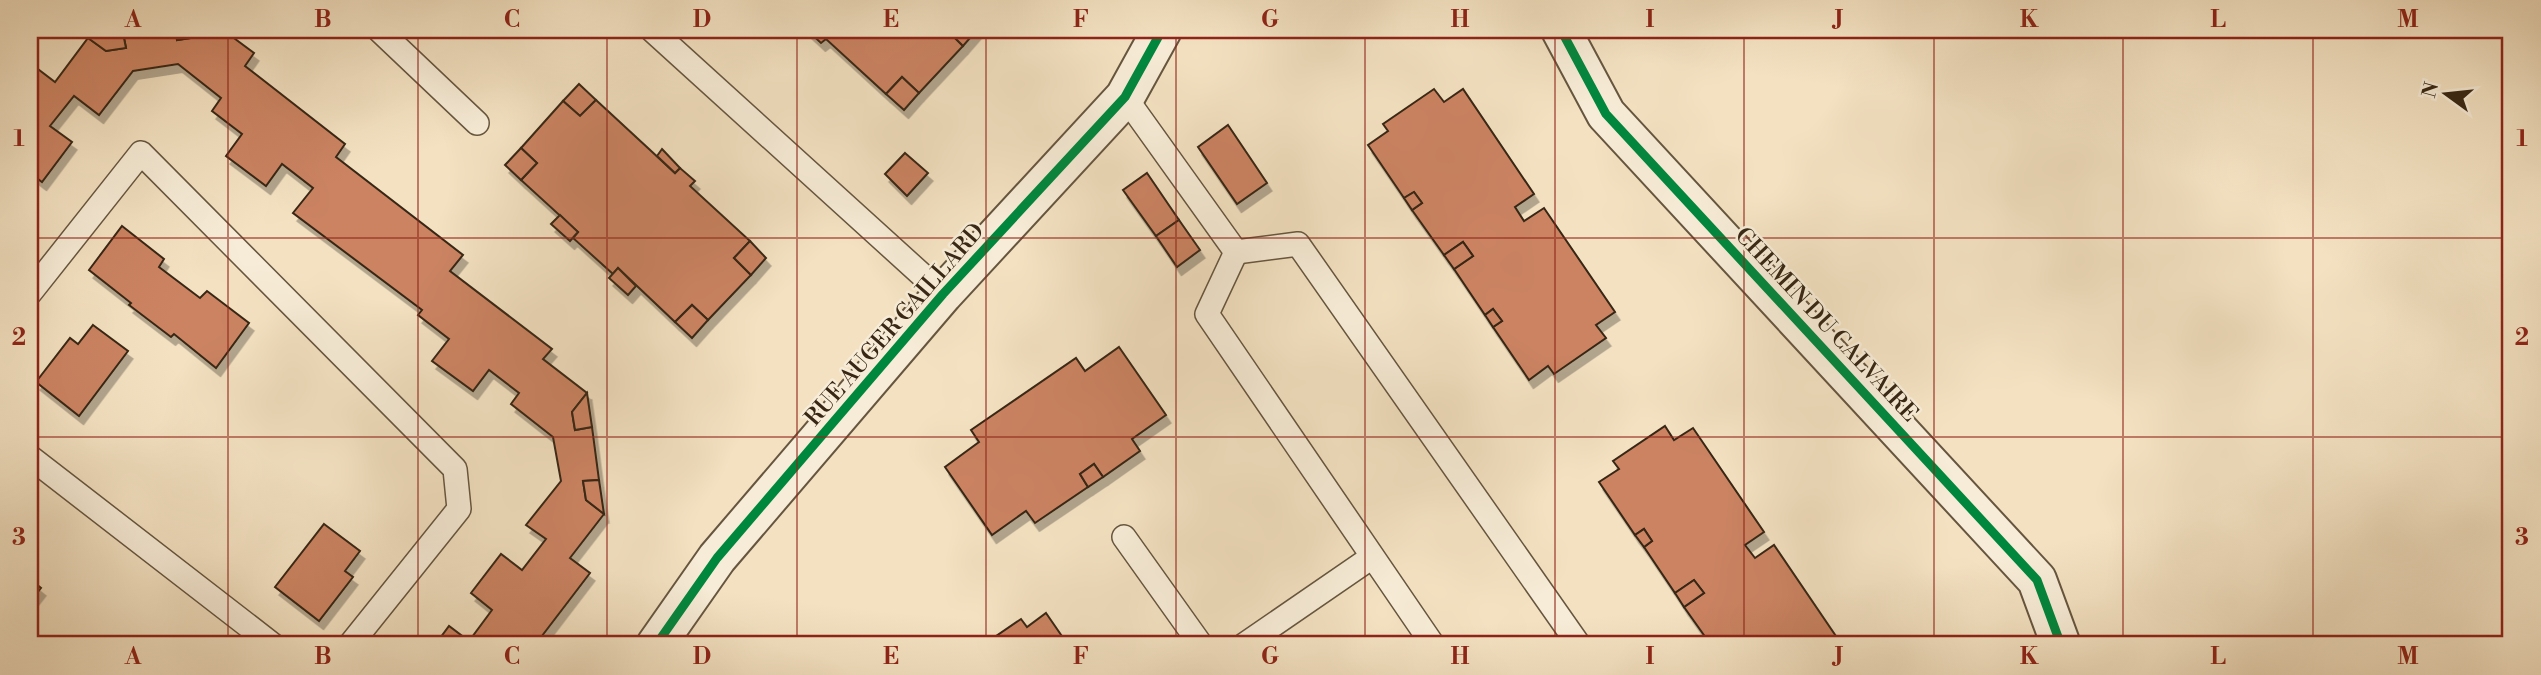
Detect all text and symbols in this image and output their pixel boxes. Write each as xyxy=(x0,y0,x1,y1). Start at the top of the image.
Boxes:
text: A xyxy=(124,6,142,34)
text: B xyxy=(314,6,332,34)
text: C xyxy=(504,6,520,34)
text: D xyxy=(693,6,711,34)
text: E xyxy=(883,6,899,34)
text: F xyxy=(1073,6,1089,34)
text: G xyxy=(1261,6,1279,34)
text: H xyxy=(1451,6,1470,34)
text: I xyxy=(1646,6,1655,34)
text: J xyxy=(1832,6,1844,34)
text: K xyxy=(2020,6,2039,34)
text: L xyxy=(2210,6,2226,34)
text: M xyxy=(2397,6,2419,34)
north arrow xyxy=(2412,60,2482,130)
text: N xyxy=(2417,79,2444,100)
text: 1 xyxy=(13,125,25,153)
text: 1 xyxy=(2516,125,2528,153)
street label: RUE AUGER GAILLARD xyxy=(799,218,990,432)
street label: CHEMIN DU CALVAIRE xyxy=(1729,222,1924,428)
text: 2 xyxy=(12,324,26,352)
text: 2 xyxy=(2515,324,2529,352)
text: 3 xyxy=(12,524,26,552)
text: 3 xyxy=(2515,524,2529,552)
text: A xyxy=(124,643,142,671)
text: B xyxy=(314,643,332,671)
text: C xyxy=(504,643,520,671)
text: D xyxy=(693,643,711,671)
text: E xyxy=(883,643,899,671)
text: F xyxy=(1073,643,1089,671)
text: G xyxy=(1261,643,1279,671)
text: H xyxy=(1451,643,1470,671)
text: I xyxy=(1646,643,1655,671)
text: J xyxy=(1832,643,1844,671)
text: K xyxy=(2020,643,2039,671)
text: L xyxy=(2210,643,2226,671)
text: M xyxy=(2397,643,2419,671)

